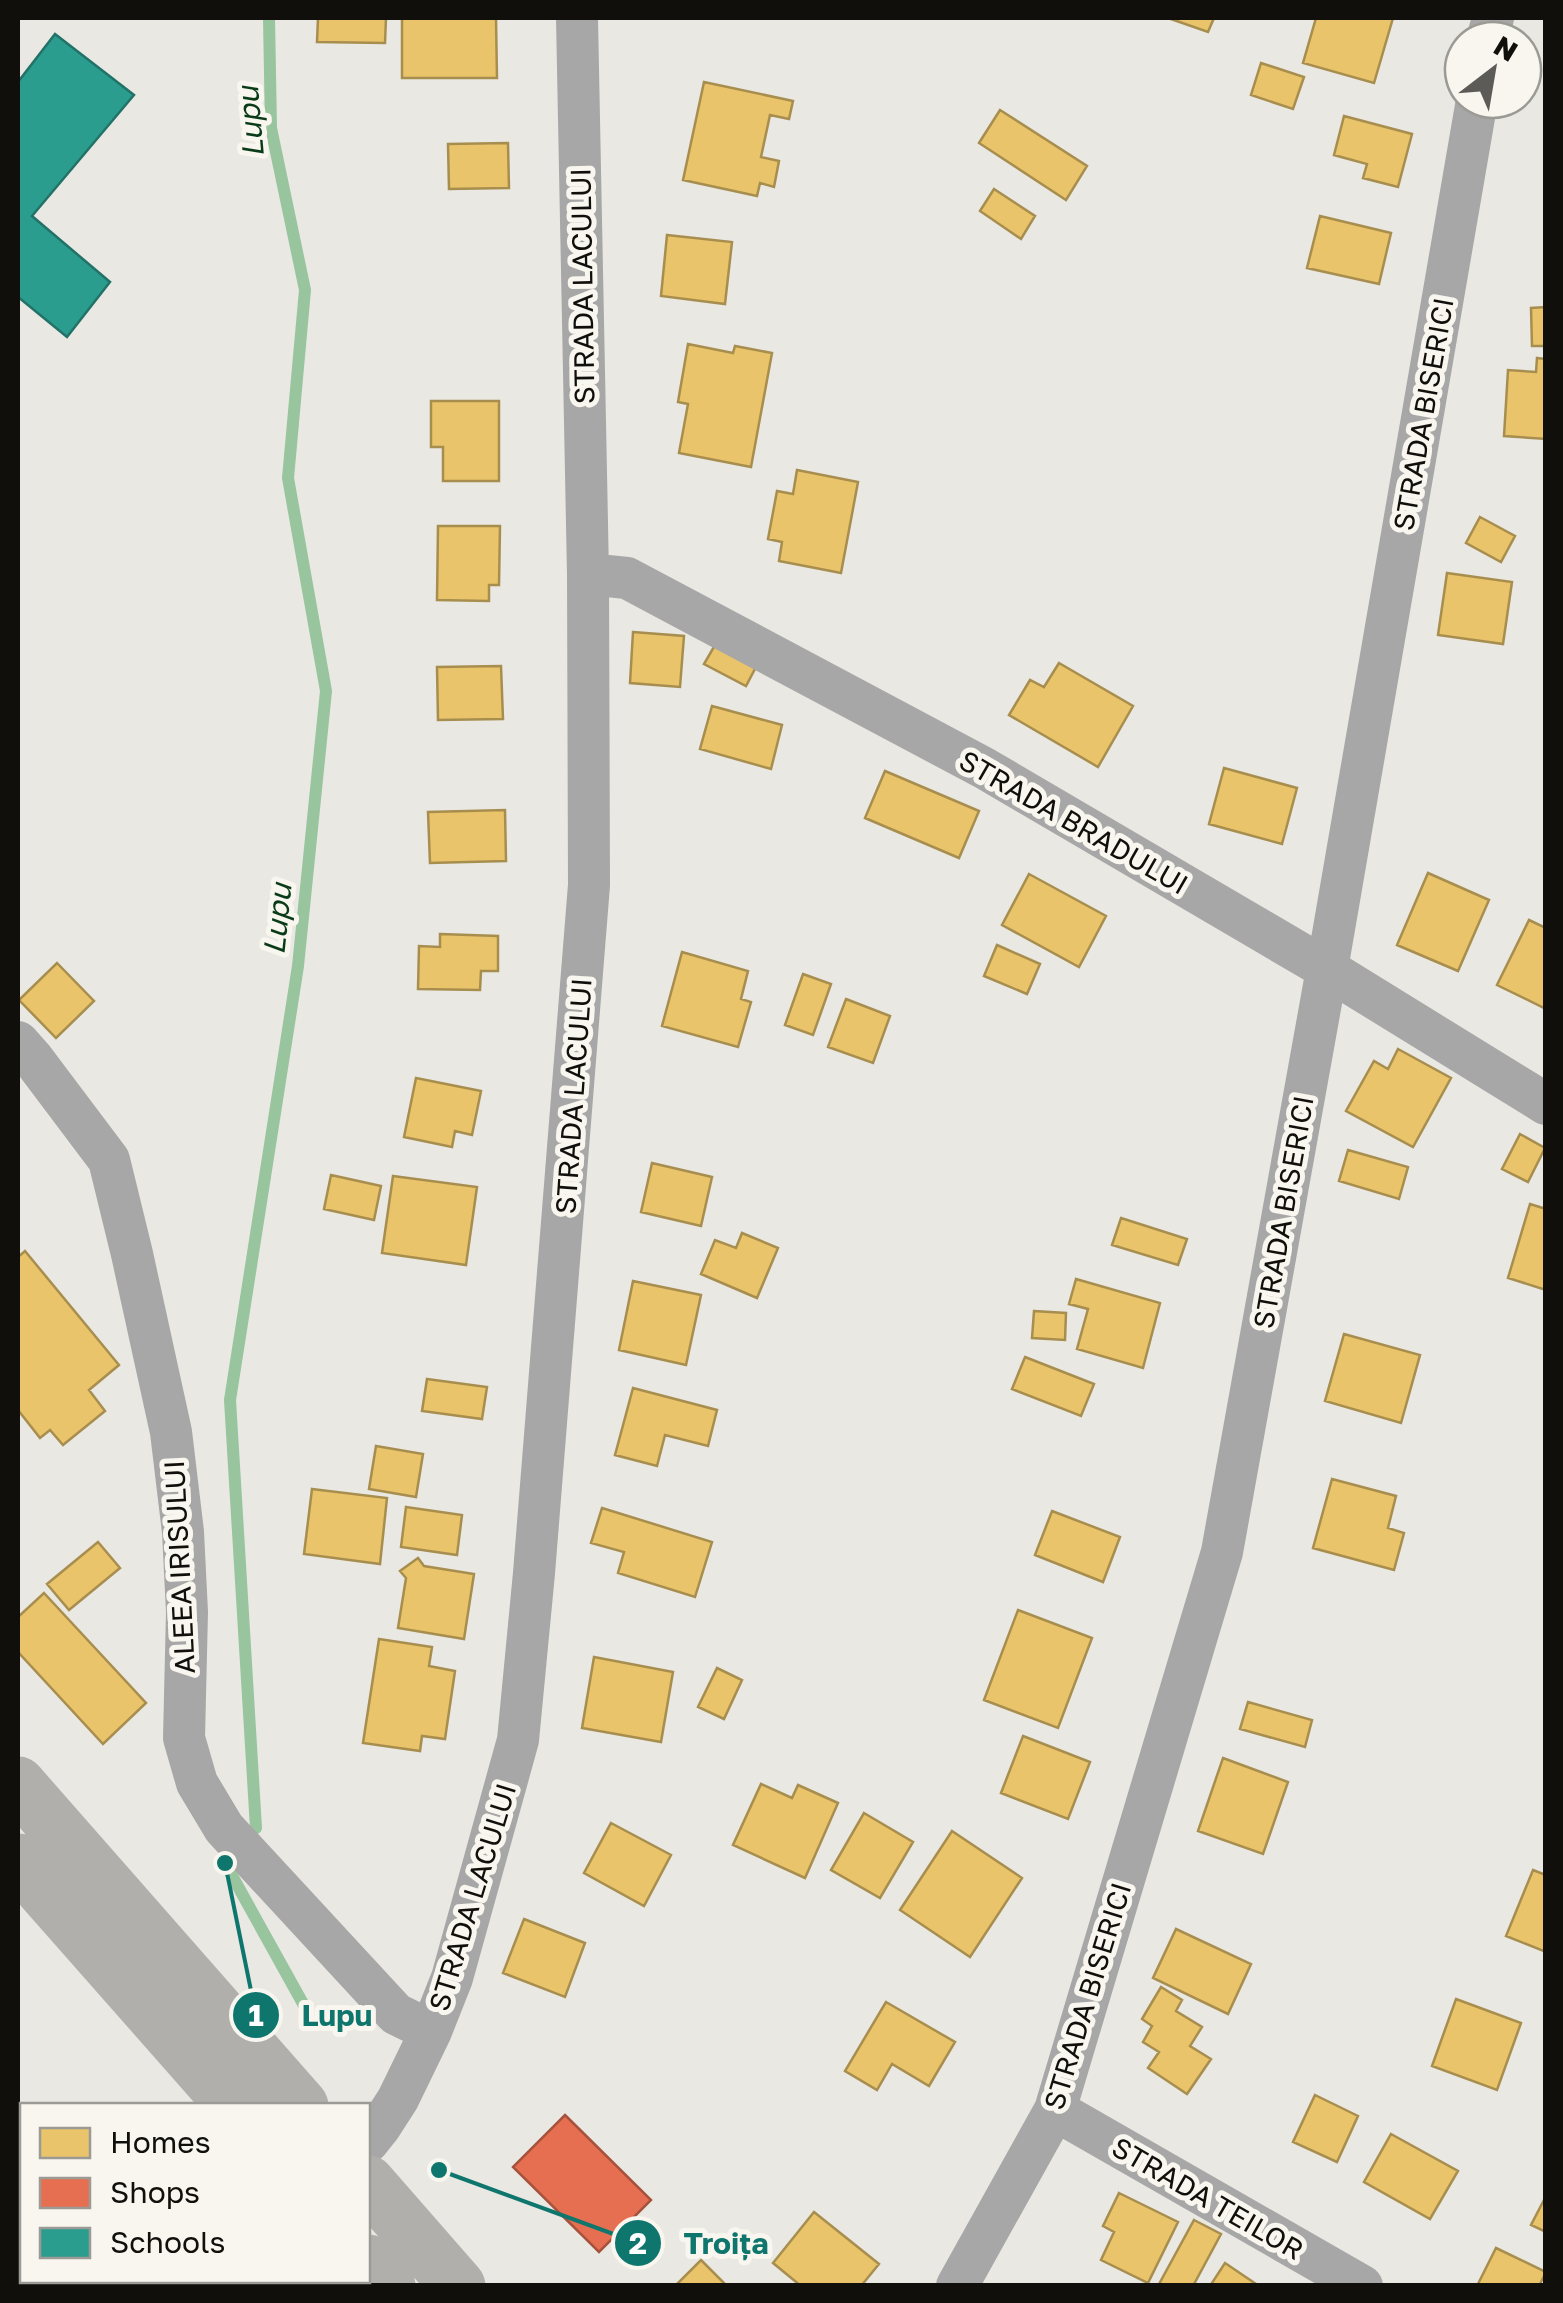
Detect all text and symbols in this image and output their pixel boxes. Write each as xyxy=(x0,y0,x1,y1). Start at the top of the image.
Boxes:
north arrow xyxy=(1443,20,1543,120)
text: N xyxy=(1489,29,1524,68)
water label: Lupu xyxy=(229,83,271,159)
street label: STRADA LACULUI xyxy=(563,168,601,404)
street label: STRADA BISERICI xyxy=(1386,295,1460,533)
street label: STRADA BRADULUI xyxy=(954,743,1194,901)
water label: Lupu xyxy=(255,880,299,956)
street label: STRADA LACULUI xyxy=(548,977,598,1215)
street label: STRADA BISERICI xyxy=(1246,1093,1320,1331)
street label: ALEEA IRISULUI xyxy=(157,1459,201,1675)
street label: STRADA LACULUI xyxy=(422,1779,522,2015)
street label: STRADA BISERICI xyxy=(1037,1878,1137,2114)
callout: Lupu xyxy=(231,1985,392,2045)
text: 1 xyxy=(248,1997,264,2033)
text: Lupu xyxy=(302,1997,372,2033)
legend xyxy=(20,2103,370,2283)
text: Homes xyxy=(110,2124,211,2160)
street label: STRADA TEILOR xyxy=(1106,2130,1310,2266)
text: Shops xyxy=(110,2174,200,2210)
callout: Troița xyxy=(613,2213,788,2273)
text: Schools xyxy=(110,2224,226,2260)
text: 2 xyxy=(629,2225,647,2261)
text: Troița xyxy=(683,2225,769,2261)

